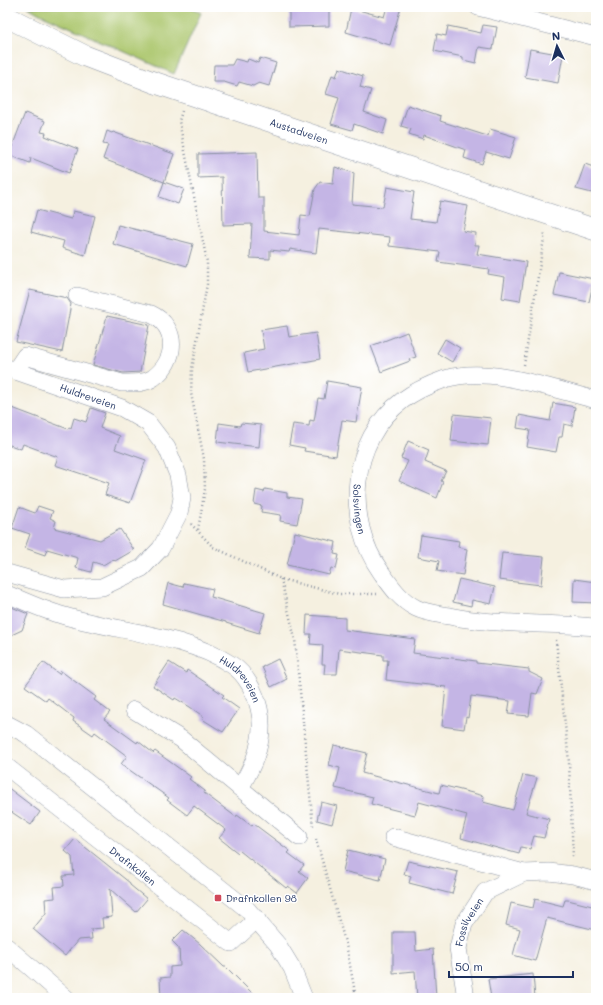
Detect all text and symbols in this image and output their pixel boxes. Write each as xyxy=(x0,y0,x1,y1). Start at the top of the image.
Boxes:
north arrow xyxy=(537,26,577,66)
text: N xyxy=(551,28,561,43)
street label: Austadveien xyxy=(268,115,330,147)
street label: Huldreveien xyxy=(58,380,118,413)
street label: Solsvingen xyxy=(350,483,369,536)
street label: Huldreveien xyxy=(217,652,264,704)
street label: Drafnkollen xyxy=(107,843,159,889)
place label: Drafnkollen 98 xyxy=(226,891,297,905)
marker: Drafnkollen 98 xyxy=(213,893,223,903)
street label: Fossilveien xyxy=(452,895,486,948)
scale bar xyxy=(449,953,573,979)
text: 50 m xyxy=(455,958,483,974)

